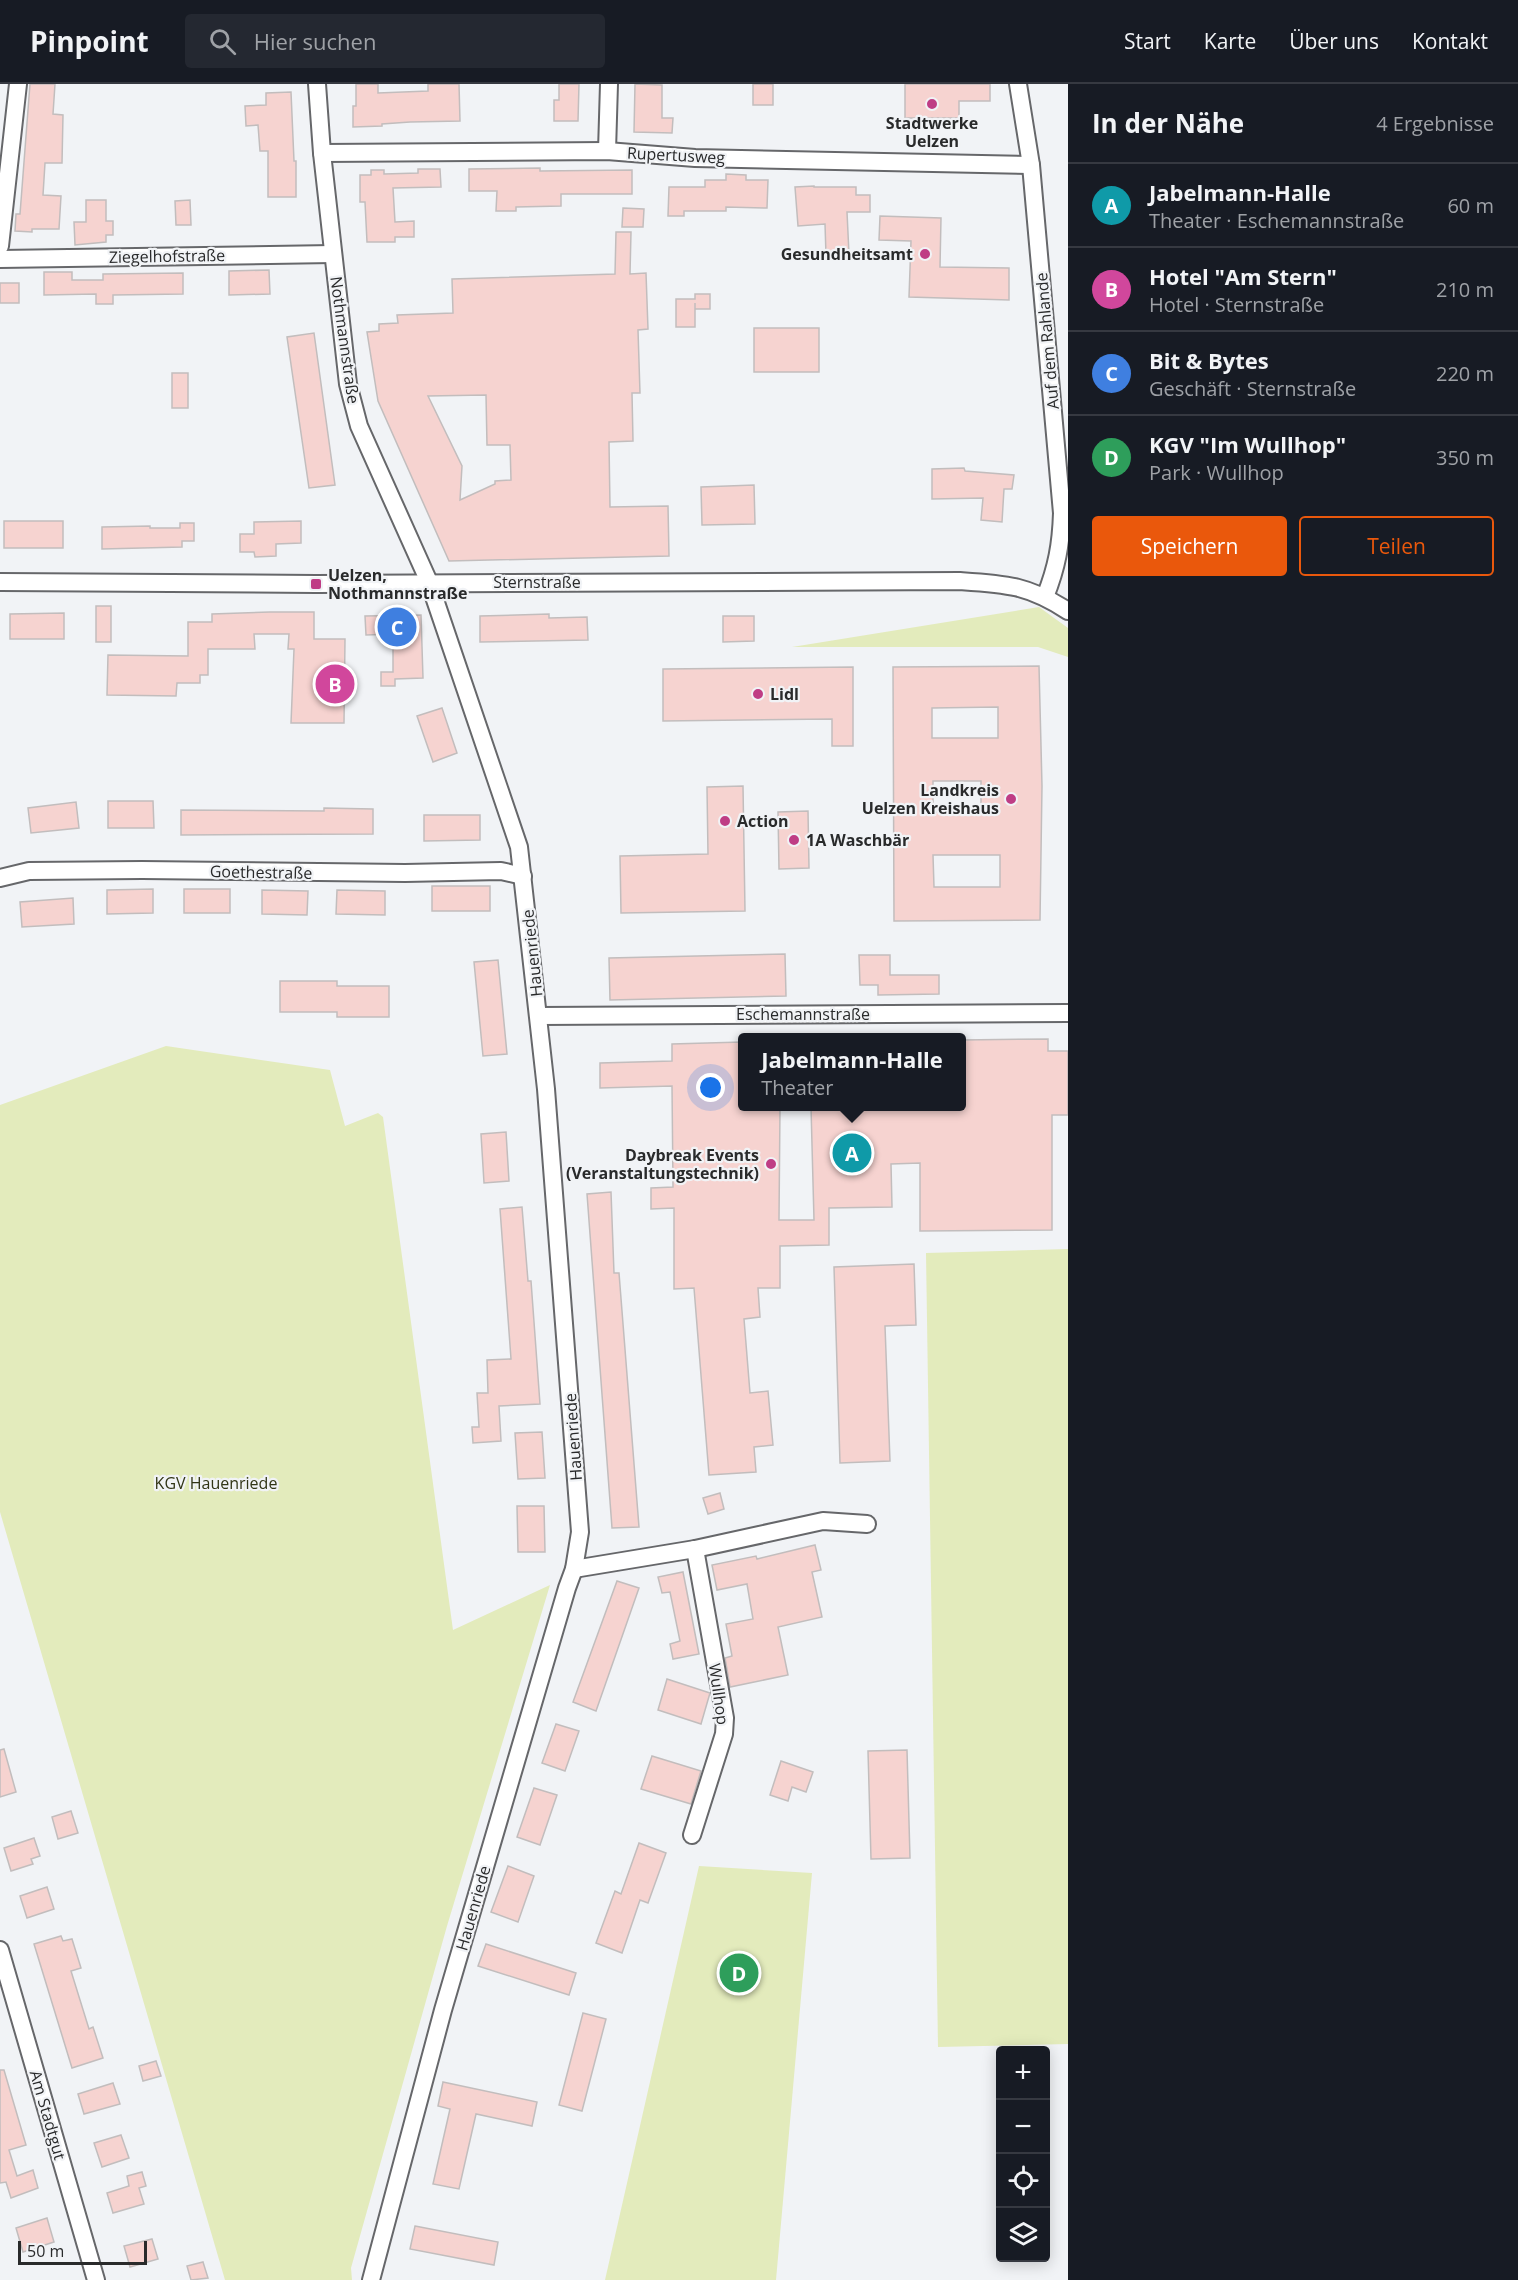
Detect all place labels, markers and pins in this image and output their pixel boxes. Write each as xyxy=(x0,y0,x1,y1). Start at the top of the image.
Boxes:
marker: Stadtwerke Uelzen xyxy=(925,97,939,111)
place label: Stadtwerke Uelzen xyxy=(886,112,978,152)
place label: Gesundheitsamt xyxy=(781,243,913,265)
marker: Gesundheitsamt xyxy=(918,247,932,261)
place label: Uelzen, Nothmannstraße xyxy=(328,564,467,604)
marker: Uelzen, Nothmannstraße xyxy=(309,577,323,591)
pin: C xyxy=(378,604,416,650)
pin: B xyxy=(316,662,354,706)
place label: Lidl xyxy=(770,683,799,705)
marker: Lidl xyxy=(751,687,765,701)
place label: Landkreis Uelzen Kreishaus xyxy=(862,779,999,819)
marker: Landkreis Uelzen Kreishaus xyxy=(1004,792,1018,806)
place label: Action xyxy=(737,810,789,832)
marker: Action xyxy=(718,814,732,828)
place label: 1A Waschbär xyxy=(806,829,909,851)
marker: 1A Waschbär xyxy=(787,833,801,847)
pin: A xyxy=(832,1130,872,1176)
place label: Daybreak Events (Veranstaltungstechnik) xyxy=(566,1144,759,1184)
marker: Daybreak Events (Veranstaltungstechnik) xyxy=(764,1157,778,1171)
pin: D xyxy=(720,1950,758,1996)

